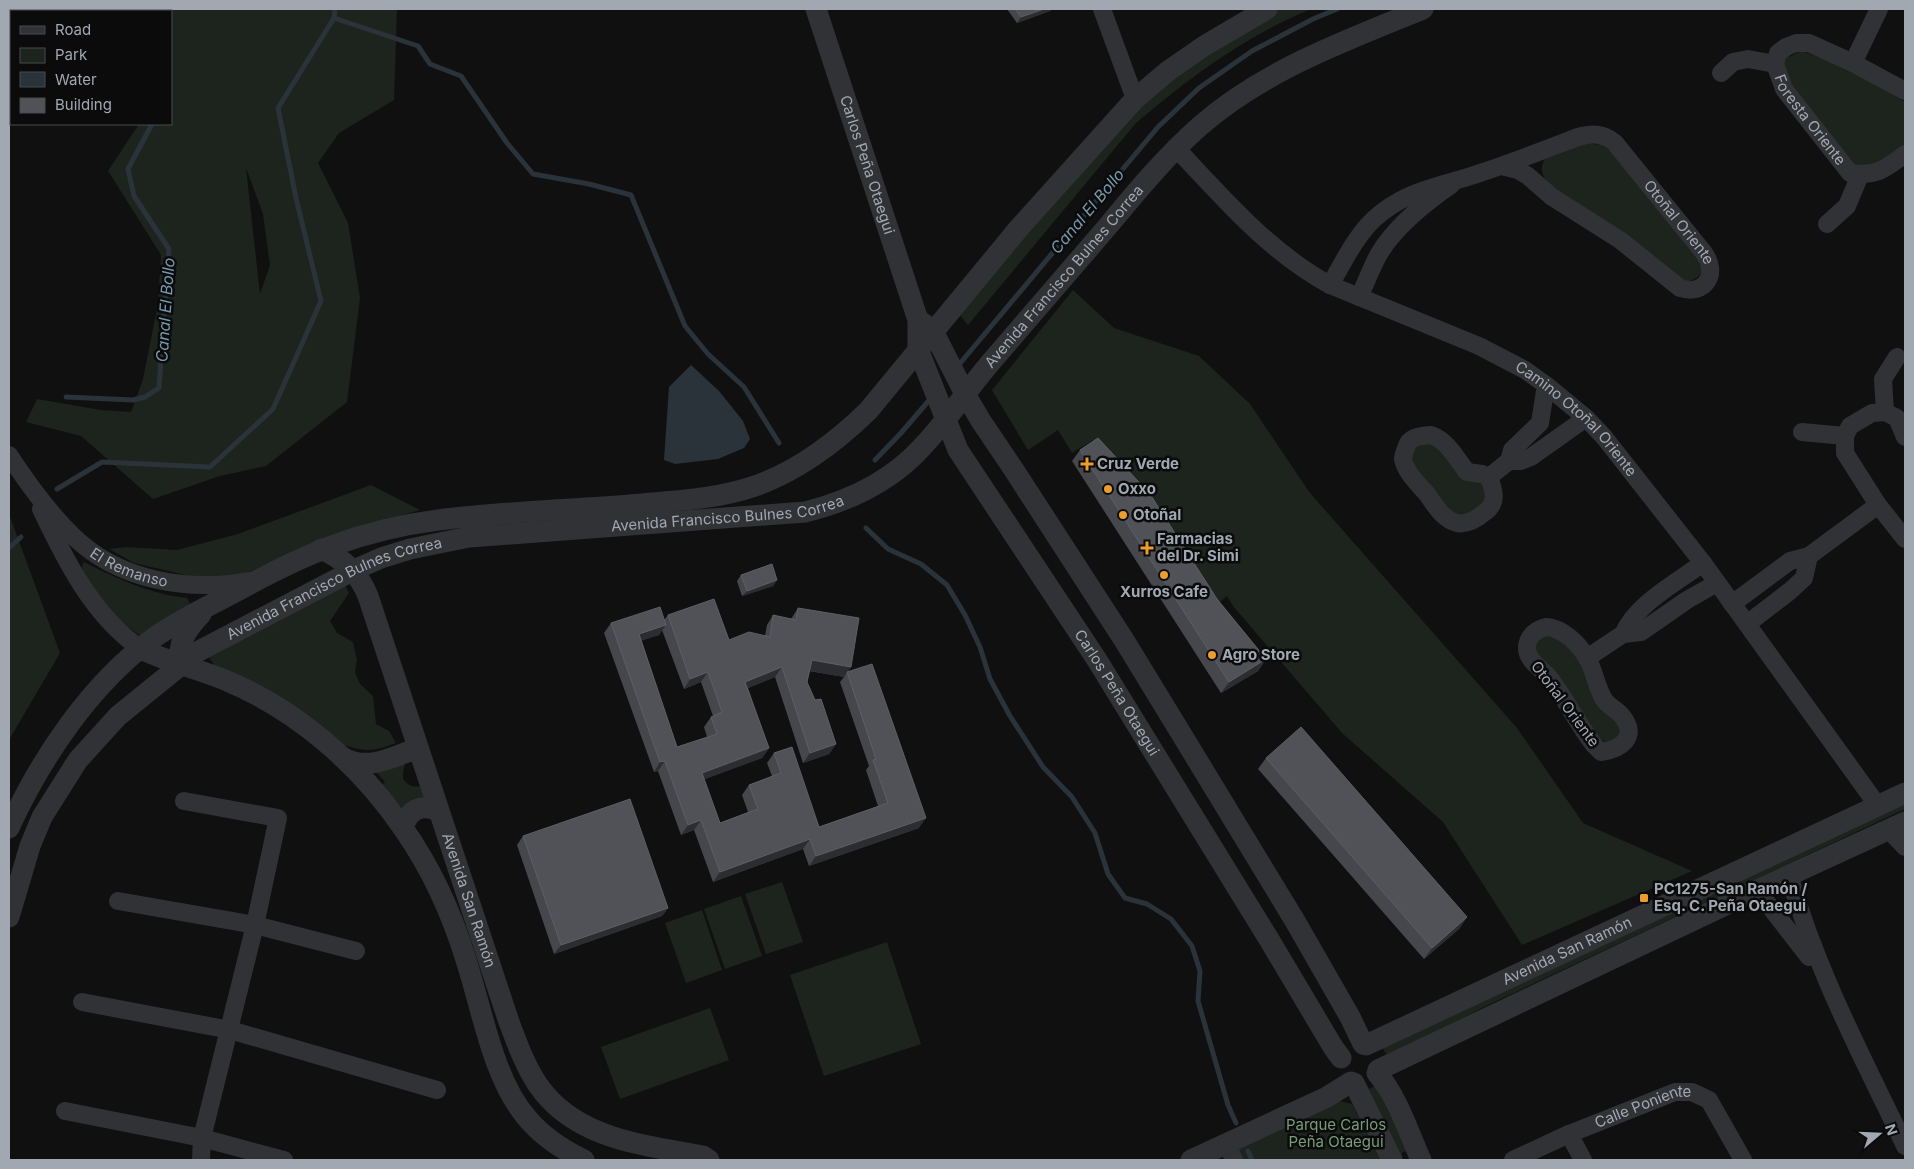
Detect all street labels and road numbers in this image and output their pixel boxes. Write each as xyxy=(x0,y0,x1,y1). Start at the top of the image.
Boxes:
street label: Foresta Oriente xyxy=(1771,72,1850,169)
street label: Carlos Peña Otaegui xyxy=(836,93,899,237)
street label: Otoñal Oriente xyxy=(1640,176,1719,267)
street label: Avenida Francisco Bulnes Correa xyxy=(980,181,1147,371)
street label: Camino Otoñal Oriente xyxy=(1513,357,1641,480)
street label: Avenida Francisco Bulnes Correa xyxy=(610,491,846,535)
street label: Avenida Francisco Bulnes Correa xyxy=(223,533,443,644)
street label: El Remanso xyxy=(87,543,169,591)
street label: Carlos Peña Otaegui xyxy=(1071,626,1164,759)
street label: Otoñal Oriente xyxy=(1527,657,1604,750)
street label: Avenida San Ramón xyxy=(438,830,500,970)
street label: Avenida San Ramón xyxy=(1499,912,1635,989)
street label: Calle Poniente xyxy=(1592,1082,1691,1132)

